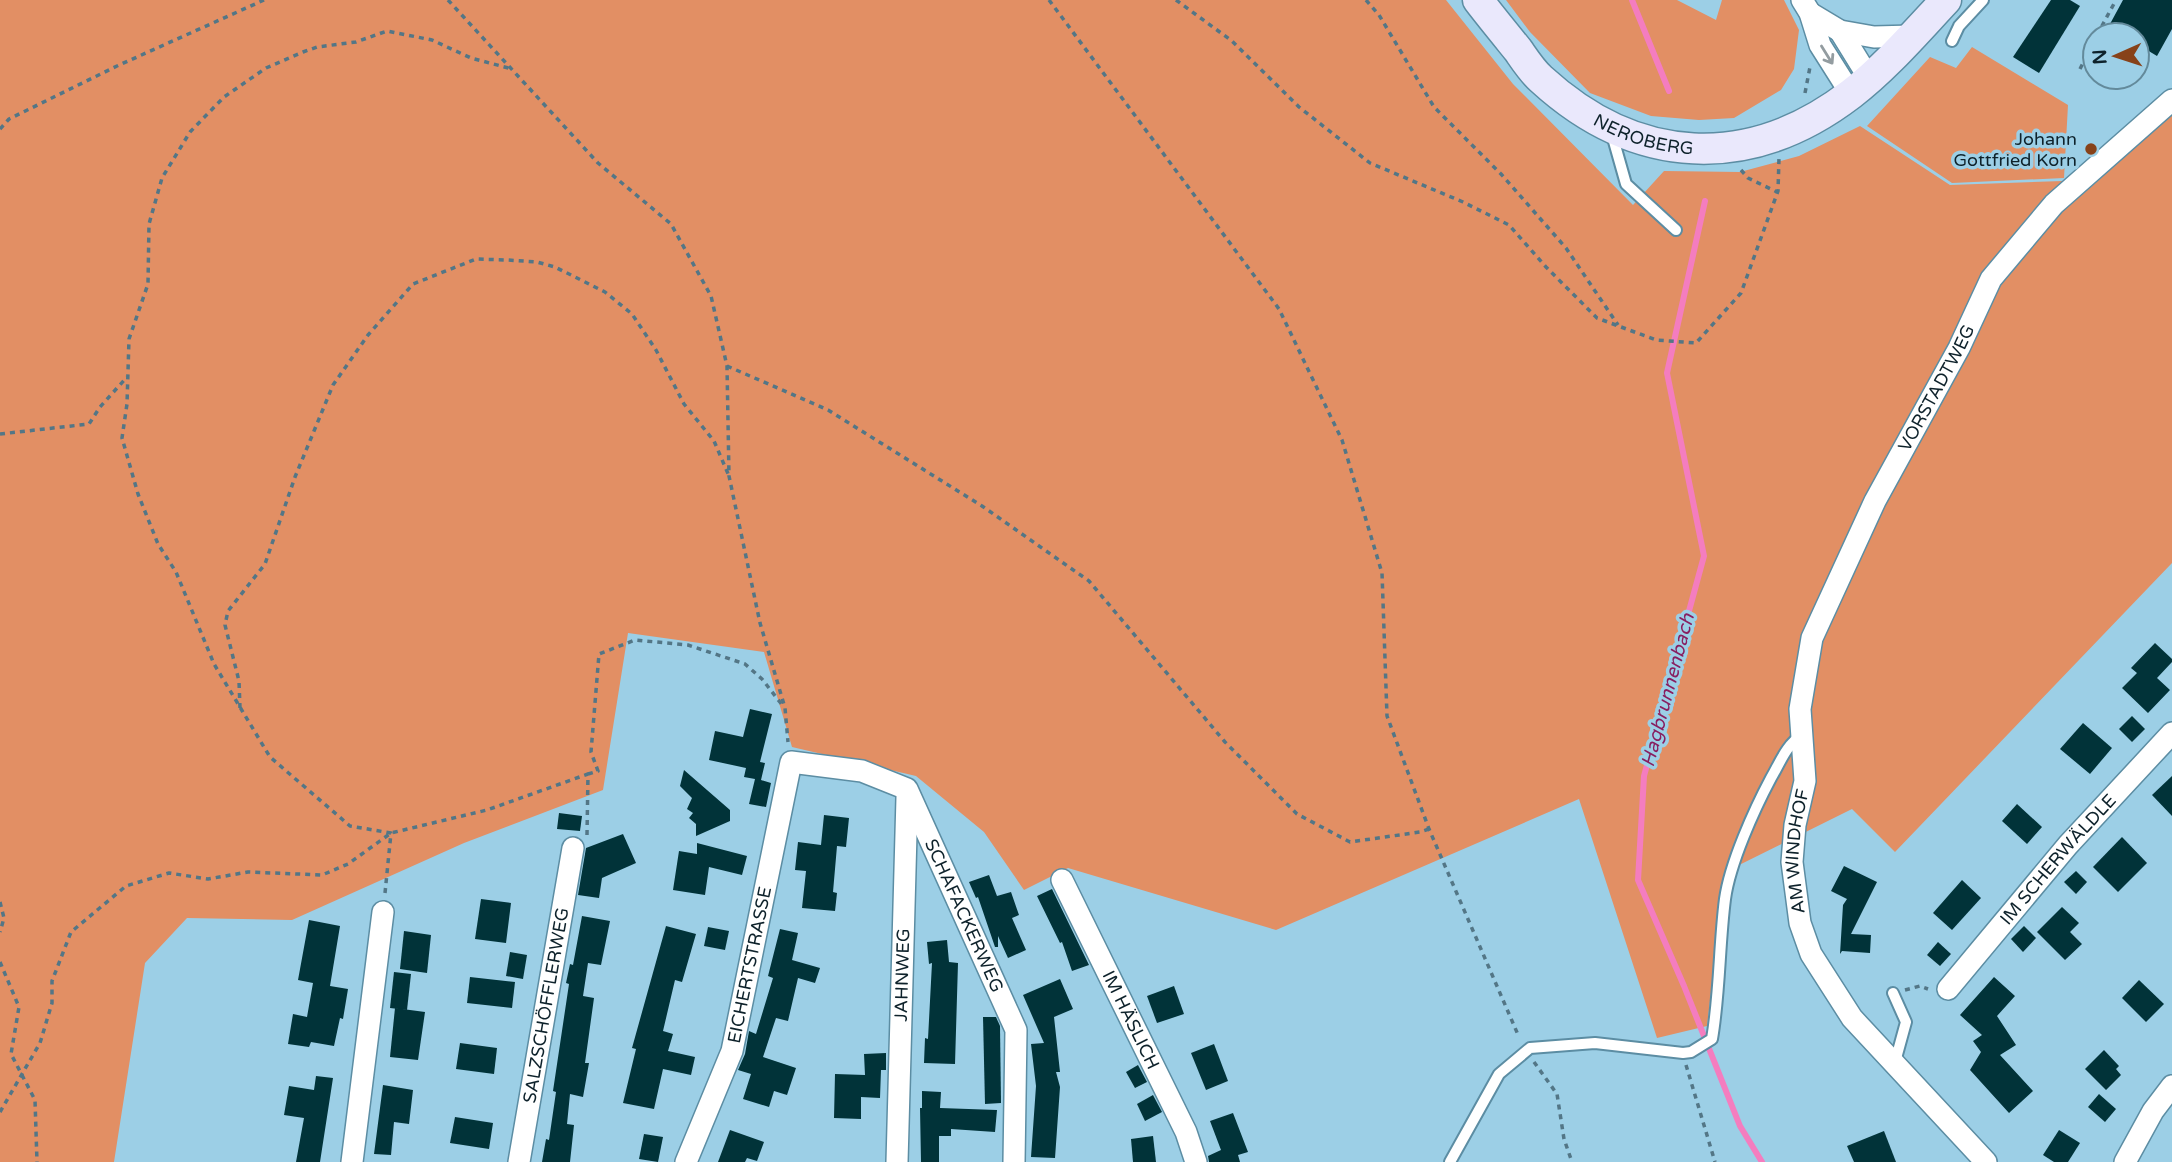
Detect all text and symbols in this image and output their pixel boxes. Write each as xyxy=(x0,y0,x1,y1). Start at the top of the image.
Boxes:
north arrow xyxy=(2081,21,2151,91)
one-way arrow xyxy=(1820,45,1834,65)
text: N xyxy=(2089,49,2111,65)
street label: NEROBERG xyxy=(1590,109,1694,159)
place label: Johann Gottfried Korn xyxy=(1953,128,2077,171)
marker: Johann Gottfried Korn xyxy=(2083,141,2099,157)
street label: VORSTADTWEG xyxy=(1893,321,1979,455)
water label: Hagbrunnenbach xyxy=(1637,611,1699,769)
street label: AM WINDHOF xyxy=(1781,787,1814,915)
street label: IM SCHERWÄLDLE xyxy=(1995,789,2121,929)
street label: SCHAFACKERWEG xyxy=(920,835,1008,996)
street label: EICHERTSTRASSE xyxy=(723,885,776,1045)
street label: SALZSCHÖFFLERWEG xyxy=(518,906,574,1105)
street label: JAHNWEG xyxy=(890,928,914,1022)
street label: IM HÄSLICH xyxy=(1097,967,1164,1073)

